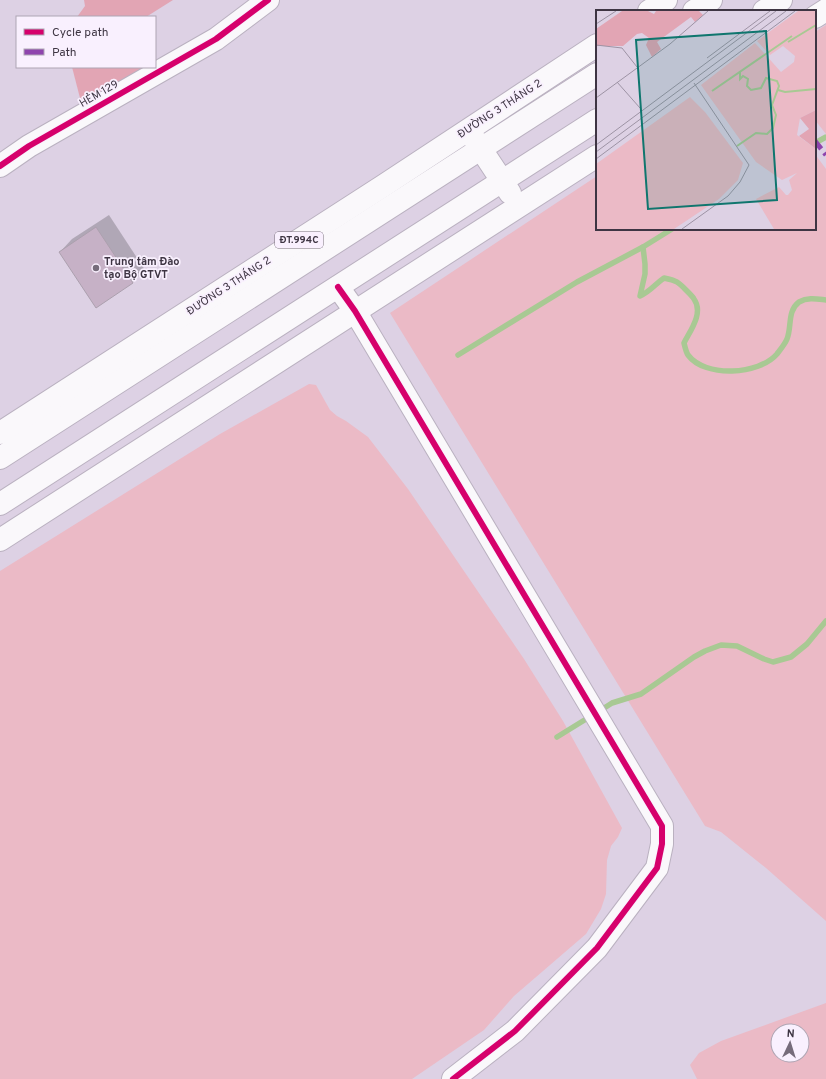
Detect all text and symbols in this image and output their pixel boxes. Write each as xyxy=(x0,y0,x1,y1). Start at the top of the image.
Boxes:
inset map xyxy=(596,10,816,230)
legend xyxy=(16,16,156,68)
text: Cycle path xyxy=(52,25,109,41)
text: Path xyxy=(52,45,77,61)
street label: HẺM 129 xyxy=(76,76,121,111)
street label: ĐƯỜNG 3 THÁNG 2 xyxy=(455,76,545,142)
road number: ĐT.994C xyxy=(275,232,323,248)
street label: ĐƯỜNG 3 THÁNG 2 xyxy=(184,253,274,319)
place label: Trung tâm Đào tạo Bộ GTVT xyxy=(104,255,180,282)
marker: Trung tâm Đào tạo Bộ GTVT xyxy=(91,263,101,273)
north arrow xyxy=(770,1023,810,1063)
text: N xyxy=(786,1027,795,1041)

